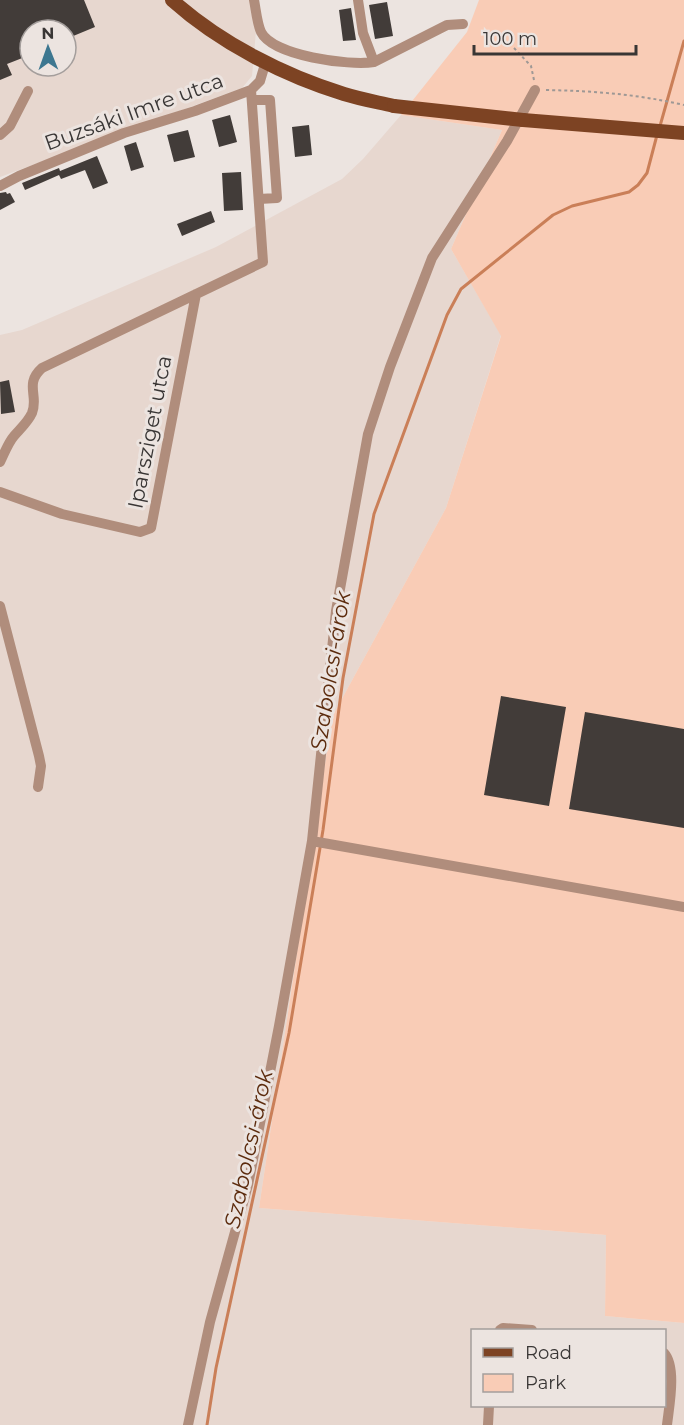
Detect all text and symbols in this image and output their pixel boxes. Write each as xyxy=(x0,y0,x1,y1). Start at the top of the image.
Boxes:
north arrow xyxy=(18,18,78,78)
scale bar xyxy=(474,18,636,56)
text: N xyxy=(41,24,54,43)
text: 100 m xyxy=(483,28,537,50)
street label: Buzsáki Imre utca xyxy=(41,68,227,156)
street label: Iparsziget utca xyxy=(122,353,177,511)
water label: Szabolcsi-árok xyxy=(305,588,357,753)
water label: Szabolcsi-árok xyxy=(219,1066,279,1231)
legend xyxy=(471,1329,666,1407)
text: Road xyxy=(525,1342,572,1364)
text: Park xyxy=(525,1372,566,1394)

